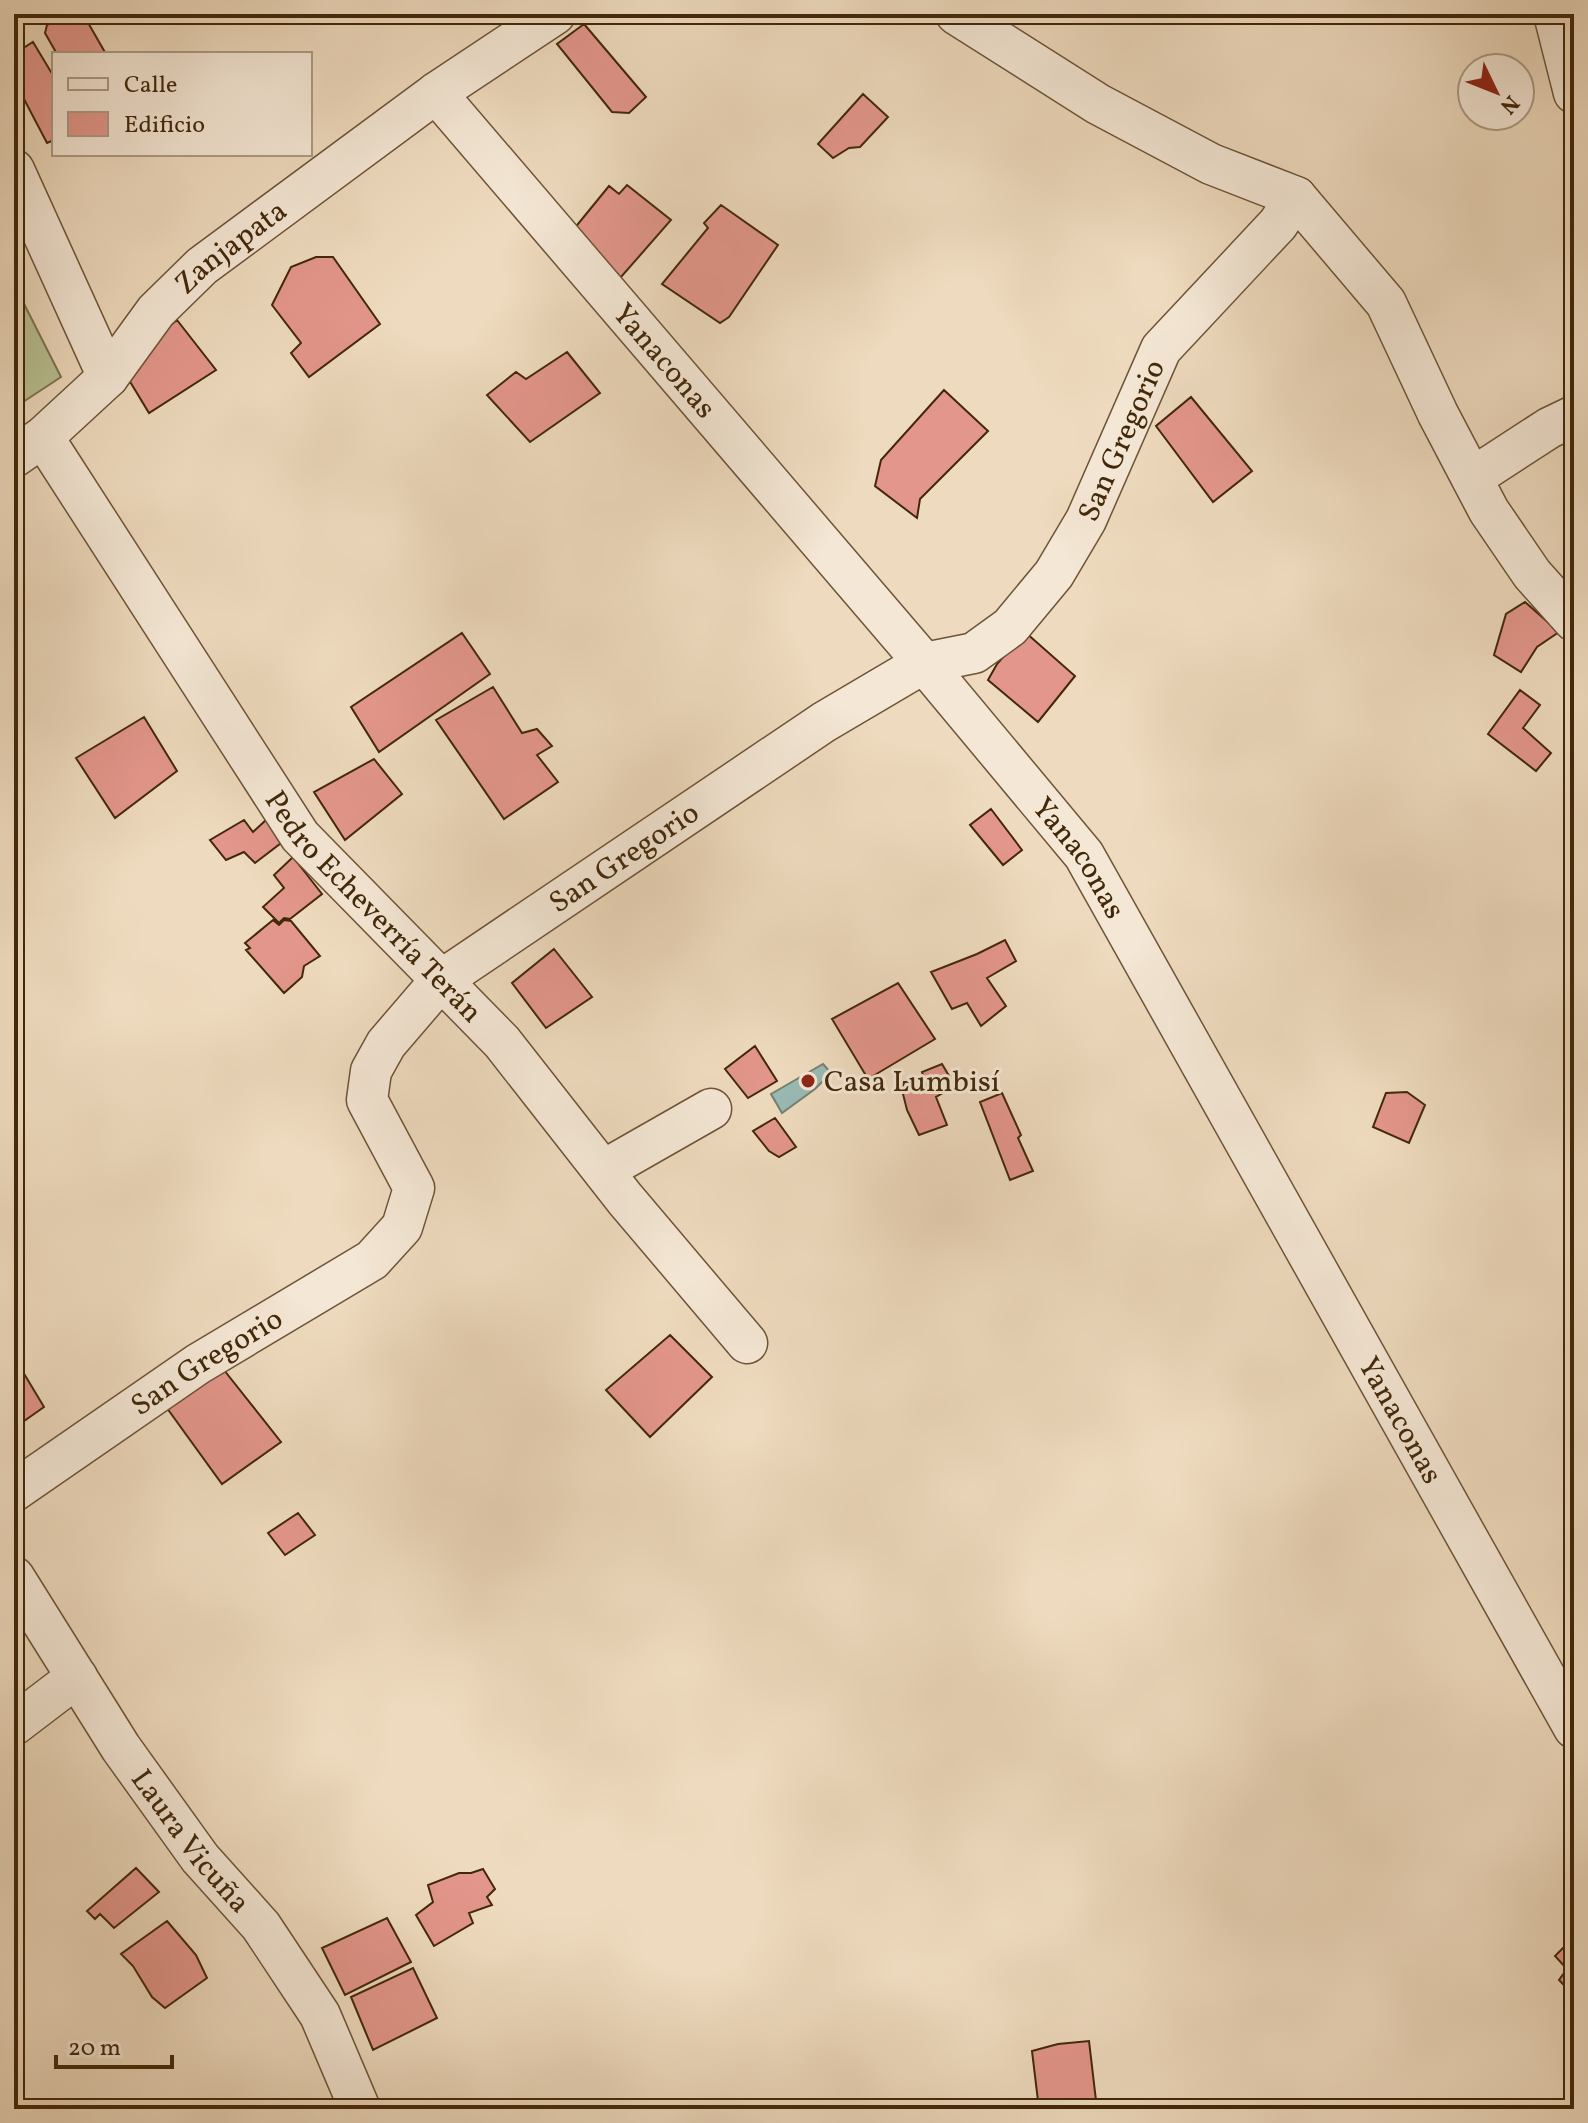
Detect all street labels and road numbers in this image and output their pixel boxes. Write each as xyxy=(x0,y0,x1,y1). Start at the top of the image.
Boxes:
street label: Zanjapata xyxy=(166,191,297,305)
street label: Yanaconas xyxy=(602,295,725,428)
street label: San Gregorio xyxy=(1069,353,1177,529)
street label: Pedro Echeverría Terán xyxy=(253,783,491,1033)
street label: Yanaconas xyxy=(1021,789,1135,927)
street label: San Gregorio xyxy=(541,793,708,925)
street label: San Gregorio xyxy=(123,1299,291,1427)
street label: Yanaconas xyxy=(1347,1350,1452,1492)
street label: Laura Vicuña xyxy=(120,1761,259,1923)

